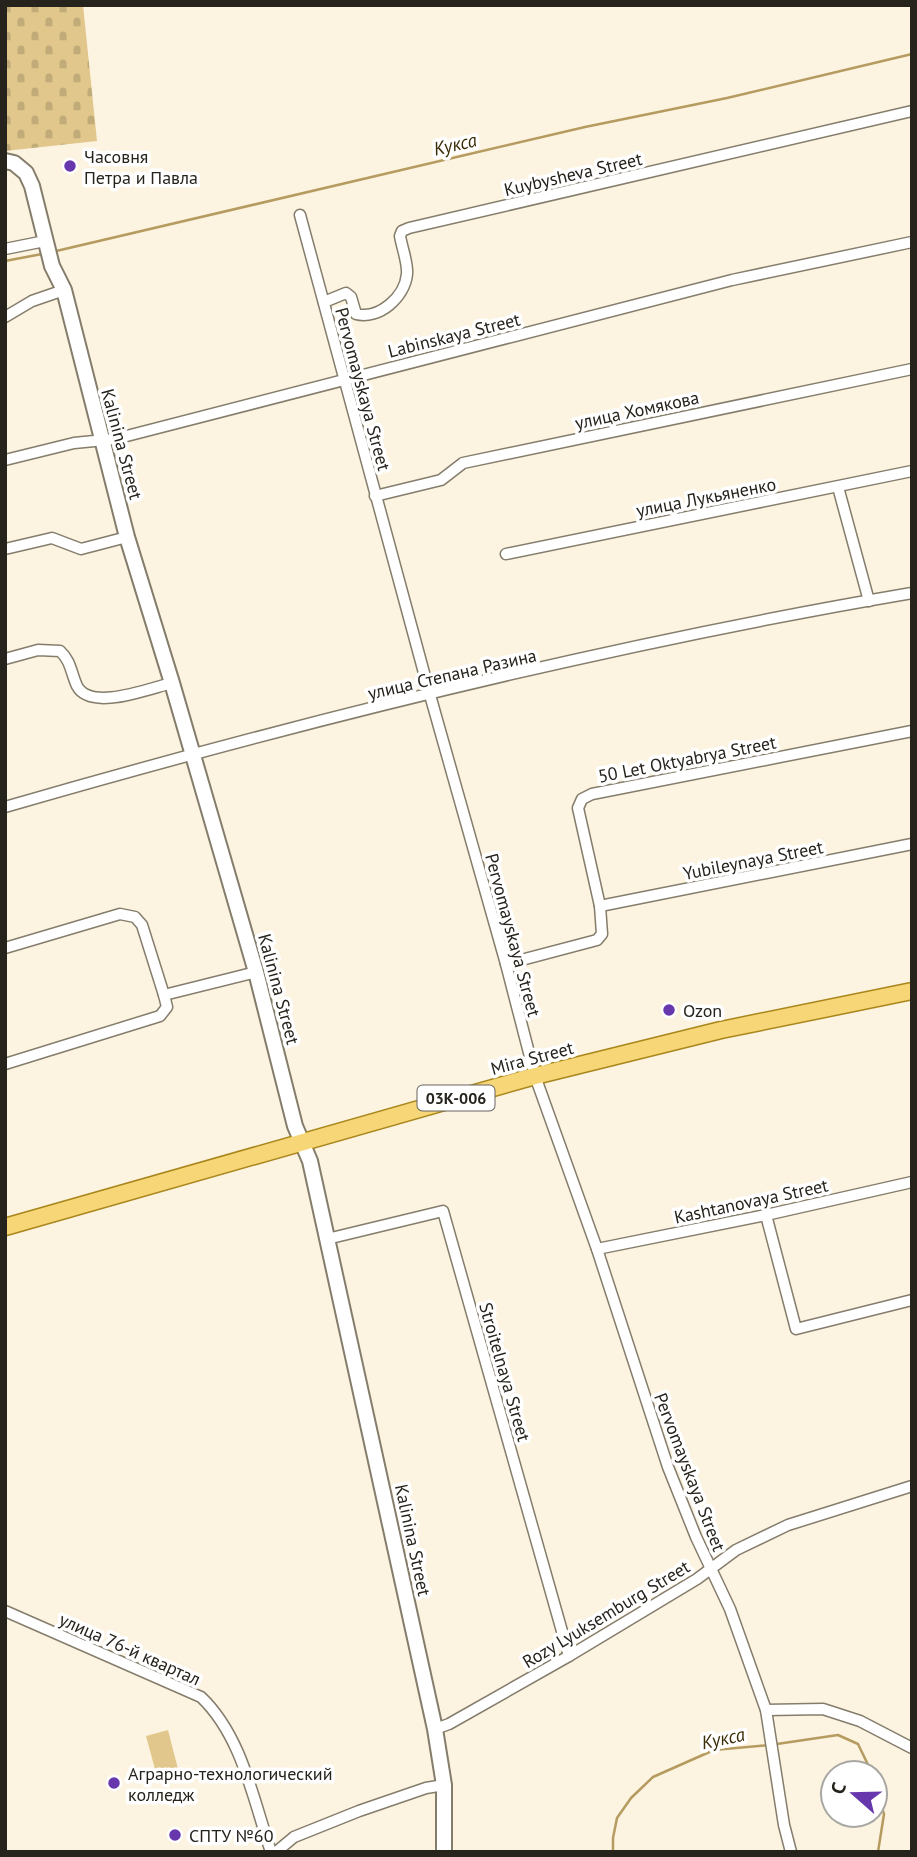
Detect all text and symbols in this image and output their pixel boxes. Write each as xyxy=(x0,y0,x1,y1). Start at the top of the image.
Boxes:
water label: Кукса xyxy=(431,127,480,161)
place label: Часовня Петра и Павла xyxy=(84,145,198,189)
street label: Kuybysheva Street xyxy=(502,147,644,201)
marker: Часовня Петра и Павла xyxy=(62,158,78,174)
street label: Pervomayskaya Street xyxy=(330,305,396,473)
street label: Labinskaya Street xyxy=(385,307,523,363)
street label: Kalinina Street xyxy=(96,386,148,502)
street label: улица Хомякова xyxy=(573,386,701,434)
street label: улица Лукьяненко xyxy=(634,472,778,522)
street label: улица Степана Разина xyxy=(365,643,539,705)
street label: 50 Let Oktyabrya Street xyxy=(596,730,778,788)
street label: Yubileynaya Street xyxy=(681,835,825,885)
street label: Pervomayskaya Street xyxy=(480,851,546,1019)
street label: Kalinina Street xyxy=(253,931,305,1047)
place label: Ozon xyxy=(683,999,722,1022)
marker: Ozon xyxy=(661,1002,677,1018)
street label: Mira Street xyxy=(488,1036,576,1080)
road number: 03К-006 xyxy=(418,1086,494,1110)
street label: Kashtanovaya Street xyxy=(672,1173,830,1229)
street label: Stroitelnaya Street xyxy=(474,1300,536,1444)
street label: Pervomayskaya Street xyxy=(649,1389,731,1555)
street label: Kalinina Street xyxy=(390,1482,436,1598)
street label: Rozy Lyuksemburg Street xyxy=(518,1555,694,1673)
street label: улица 76-й квартал xyxy=(56,1607,204,1691)
water label: Кукса xyxy=(699,1722,748,1754)
north arrow xyxy=(819,1759,889,1829)
place label: Аграрно-технологический колледж xyxy=(128,1762,333,1806)
marker: Аграрно-технологический колледж xyxy=(106,1775,122,1791)
text: С xyxy=(825,1779,851,1797)
place label: СПТУ №60 xyxy=(189,1824,274,1847)
marker: СПТУ №60 xyxy=(167,1827,183,1843)

